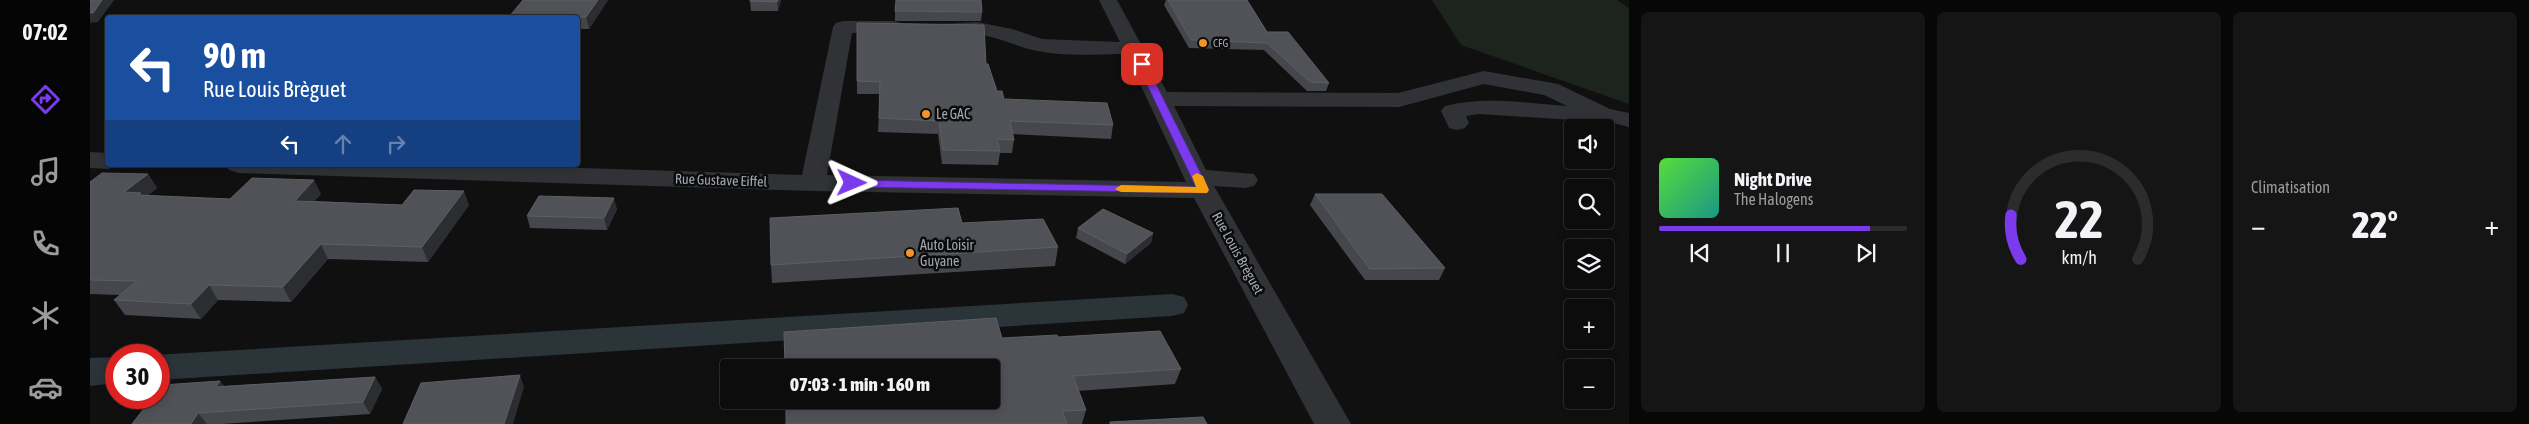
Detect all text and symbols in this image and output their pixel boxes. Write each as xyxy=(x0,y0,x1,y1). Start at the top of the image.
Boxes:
text: 07:02 xyxy=(22,19,68,45)
icon: left xyxy=(120,35,185,100)
text: 90 m xyxy=(203,35,266,75)
marker: CFG xyxy=(1197,37,1209,49)
place label: CFG xyxy=(1213,37,1228,49)
pin xyxy=(1121,43,1163,85)
icon: arrive xyxy=(1128,50,1156,78)
text: Rue Louis Brèguet xyxy=(203,76,346,102)
icon: directions xyxy=(28,82,63,117)
place label: Le GAC xyxy=(936,106,971,122)
marker: Le GAC xyxy=(920,108,932,120)
map controls xyxy=(1564,119,1614,409)
button: sound xyxy=(1564,119,1614,169)
icon: left xyxy=(276,130,304,158)
icon: ahead xyxy=(329,130,357,158)
icon: right xyxy=(382,130,410,158)
icon: music xyxy=(28,154,63,189)
position arrow xyxy=(825,156,877,208)
text: Night Drive xyxy=(1734,168,1812,190)
street label: Rue Gustave Eiffel xyxy=(675,170,768,190)
text: Climatisation xyxy=(2251,178,2330,196)
button: search xyxy=(1564,179,1614,229)
text: 22 xyxy=(2055,189,2103,249)
text: The Halogens xyxy=(1734,190,1814,208)
text: 22° xyxy=(2352,203,2398,246)
street label: Rue Louis Brèguet xyxy=(1209,209,1267,297)
text: − xyxy=(2251,209,2266,241)
text: + xyxy=(2484,209,2499,241)
icon: phone xyxy=(28,226,63,261)
place label: Auto Loisir Guyane xyxy=(920,237,974,269)
button: layers xyxy=(1564,239,1614,289)
icon: previous xyxy=(1686,239,1714,267)
icon: pause xyxy=(1769,239,1797,267)
icon: next xyxy=(1852,239,1880,267)
marker: Auto Loisir Guyane xyxy=(904,247,916,259)
text: km/h xyxy=(2061,247,2097,268)
icon: climate xyxy=(28,298,63,333)
button: + xyxy=(1564,299,1614,349)
speed limit sign: 30 xyxy=(105,344,170,409)
button: − xyxy=(1564,359,1614,409)
icon: car xyxy=(28,370,63,405)
text: 07:03 · 1 min · 160 m xyxy=(790,373,930,395)

